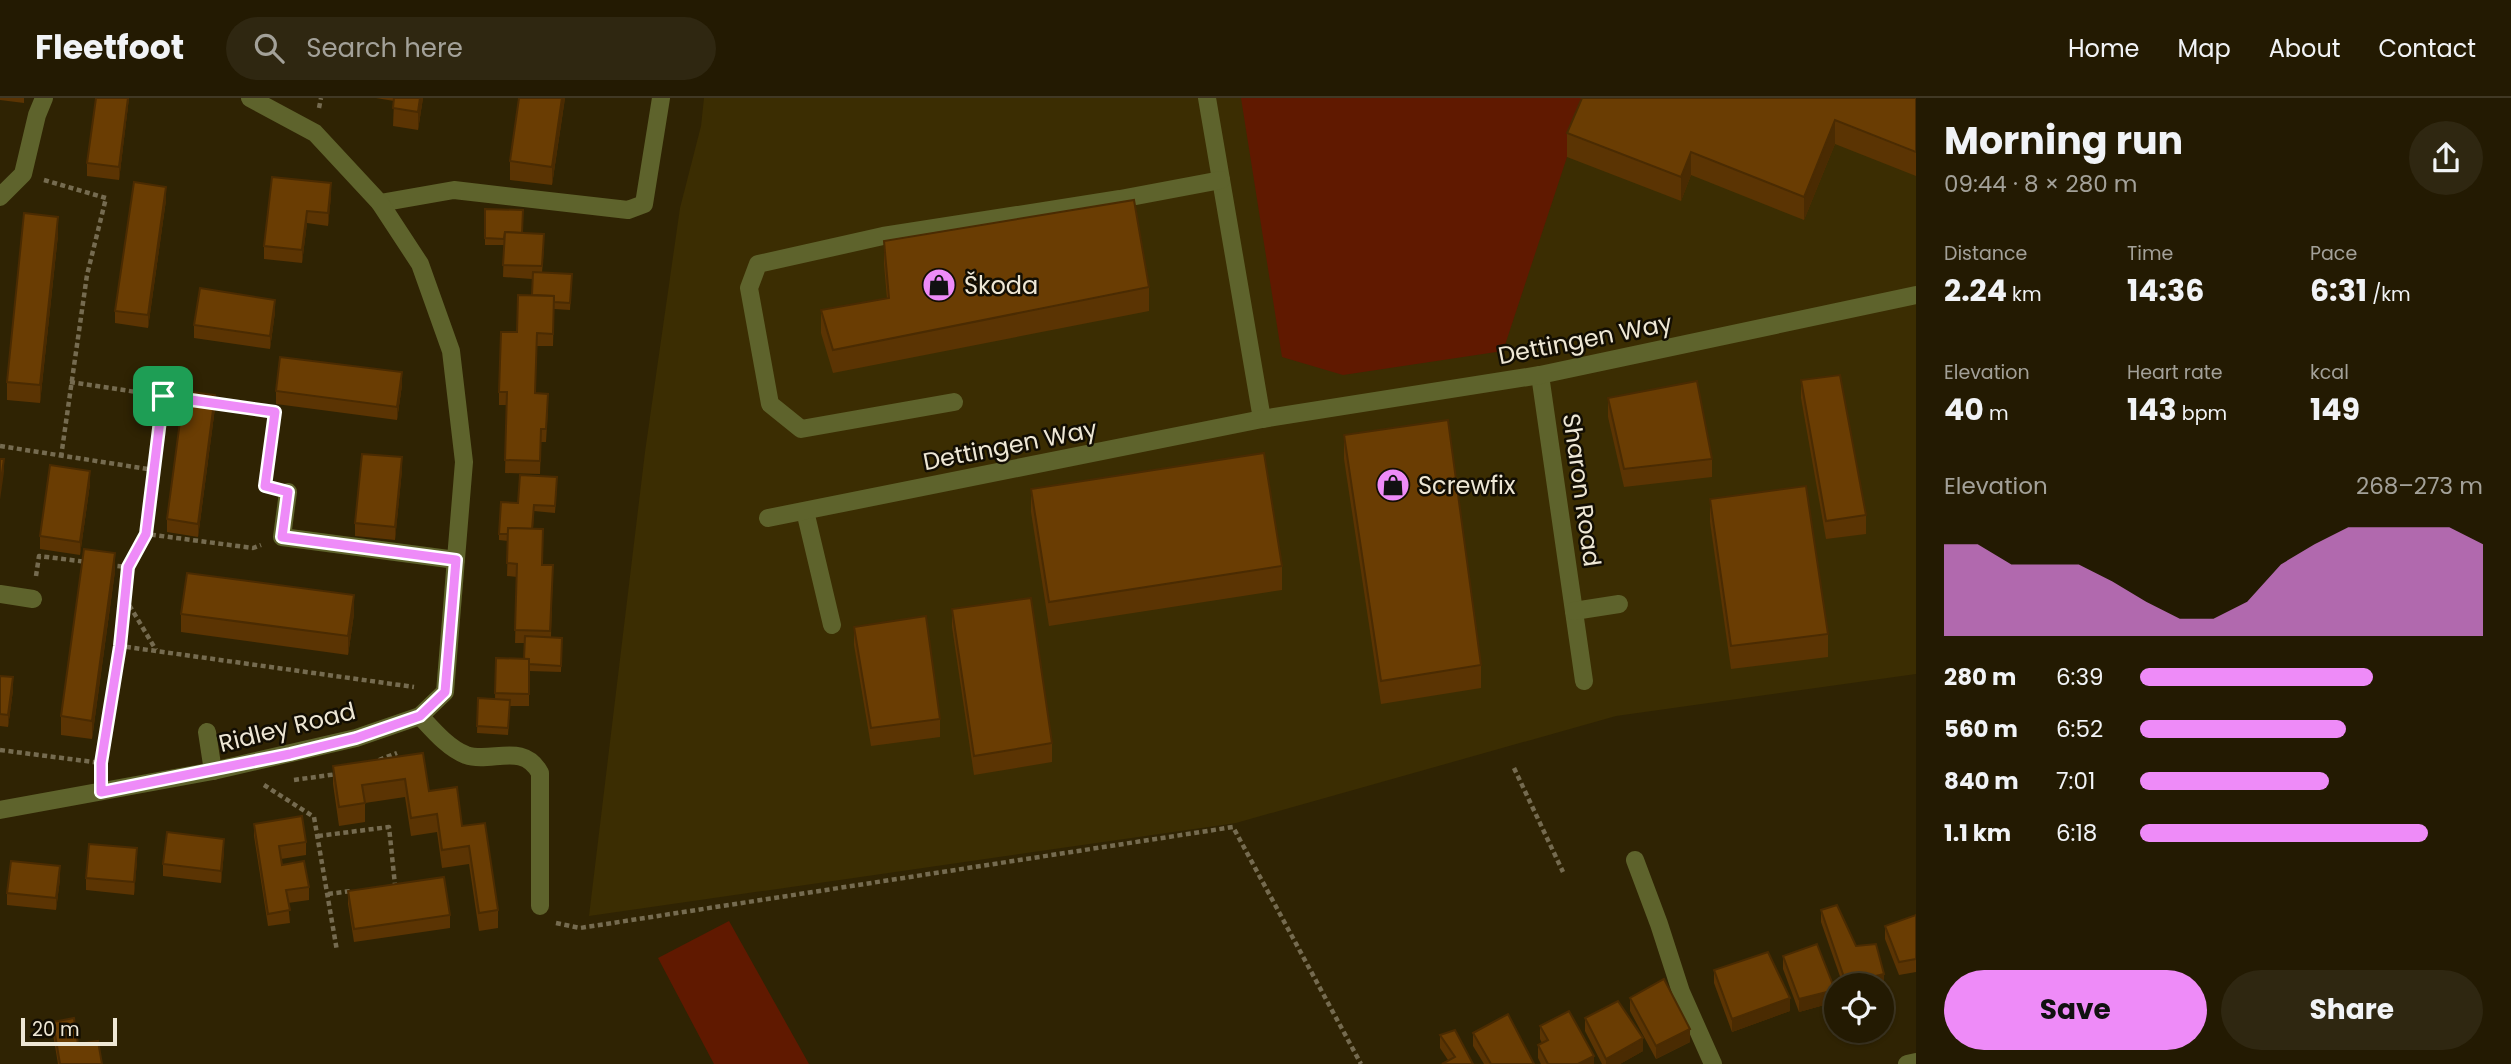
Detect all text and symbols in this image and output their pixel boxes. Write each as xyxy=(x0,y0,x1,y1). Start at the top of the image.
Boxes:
search box xyxy=(226,17,716,80)
text: Fleetfoot xyxy=(35,24,184,71)
icon: search xyxy=(250,29,288,67)
text: Search here xyxy=(306,30,463,66)
text: Home xyxy=(2068,32,2140,65)
text: Map xyxy=(2178,32,2231,65)
text: About xyxy=(2269,32,2340,65)
text: Contact xyxy=(2378,32,2476,65)
text: Morning run xyxy=(1944,114,2183,167)
button: share xyxy=(2409,121,2483,195)
text: 09:44 · 8 × 280 m xyxy=(1944,168,2138,200)
text: Distance xyxy=(1944,240,2027,267)
text: Time xyxy=(2127,240,2173,267)
text: Pace xyxy=(2310,240,2357,267)
shop icon: Škoda xyxy=(920,266,958,304)
place label: Škoda xyxy=(964,269,1038,302)
text: 2.24 xyxy=(1944,269,2007,312)
text: 14:36 xyxy=(2127,269,2204,312)
text: 6:31 xyxy=(2310,269,2367,312)
text: km xyxy=(2007,281,2041,308)
text: /km xyxy=(2367,281,2411,308)
street label: Dettingen Way xyxy=(1495,306,1675,372)
text: Elevation xyxy=(1944,359,2030,386)
text: Heart rate xyxy=(2127,359,2222,386)
text: kcal xyxy=(2310,359,2349,386)
pin xyxy=(133,366,193,426)
icon: arrive xyxy=(144,377,182,415)
text: 40 xyxy=(1944,388,1984,431)
text: 143 xyxy=(2127,388,2177,431)
text: 149 xyxy=(2310,388,2360,431)
text: m xyxy=(1984,400,2009,427)
text: bpm xyxy=(2177,400,2227,427)
street label: Sharon Road xyxy=(1555,411,1609,569)
street label: Dettingen Way xyxy=(920,412,1100,478)
shop icon: Screwfix xyxy=(1374,466,1412,504)
place label: Screwfix xyxy=(1418,469,1516,502)
text: Elevation xyxy=(1944,470,2048,502)
text: 268–273 m xyxy=(2356,470,2483,502)
text: 280 m xyxy=(1944,661,2016,693)
text: 6:39 xyxy=(2056,661,2104,693)
street label: Ridley Road xyxy=(215,694,359,760)
text: 560 m xyxy=(1944,713,2018,745)
text: 6:52 xyxy=(2056,713,2103,745)
text: 840 m xyxy=(1944,765,2019,797)
text: 7:01 xyxy=(2056,765,2095,797)
text: 1.1 km xyxy=(1944,817,2011,849)
text: 6:18 xyxy=(2056,817,2097,849)
button: Save xyxy=(1944,970,2207,1050)
button: Share xyxy=(2221,970,2483,1050)
map controls xyxy=(1824,973,1894,1043)
button: locate xyxy=(1824,973,1894,1043)
scale bar xyxy=(21,1015,117,1047)
text: 20 m xyxy=(32,1016,80,1043)

